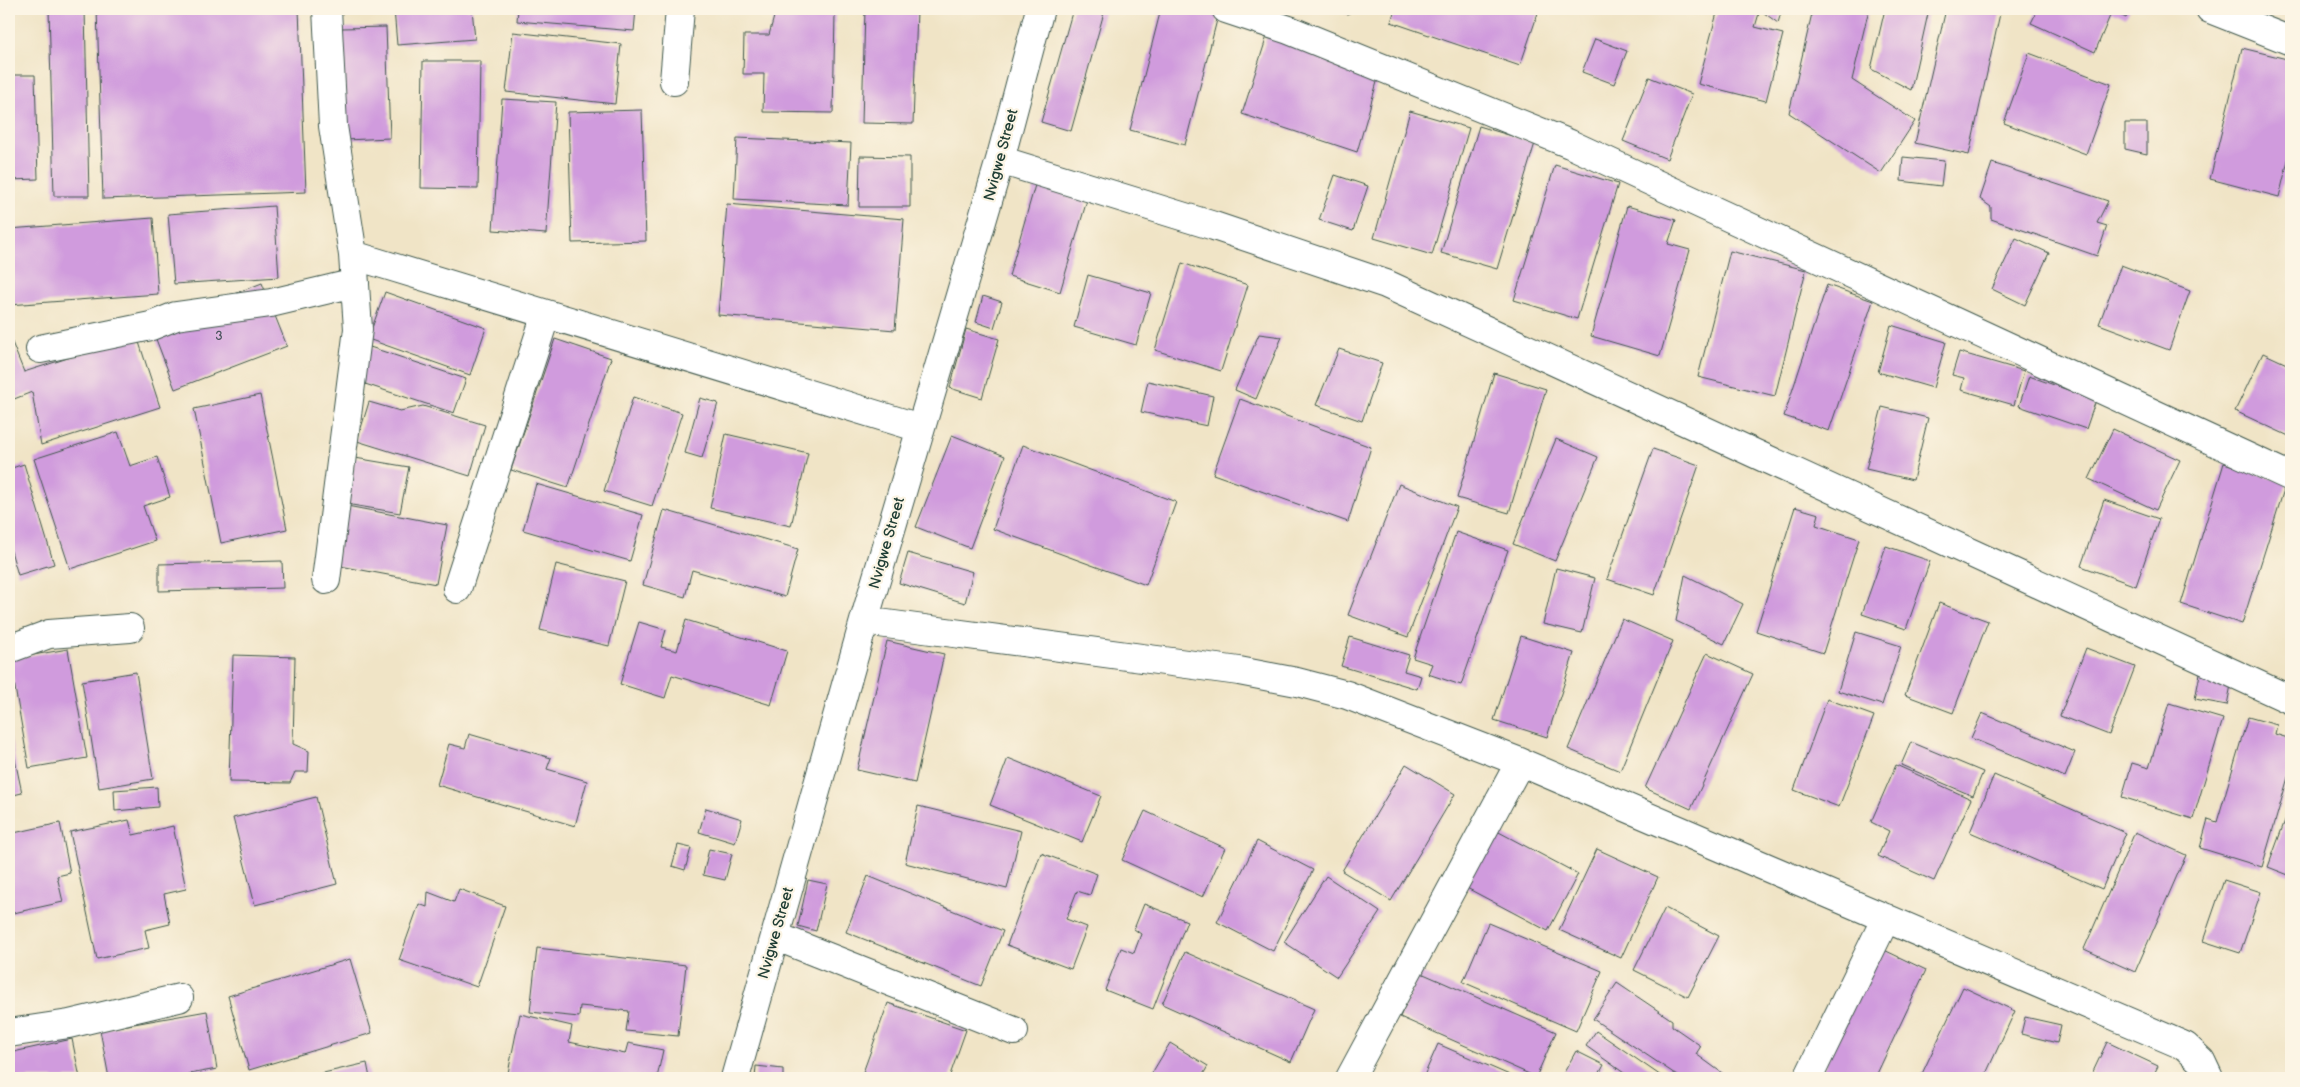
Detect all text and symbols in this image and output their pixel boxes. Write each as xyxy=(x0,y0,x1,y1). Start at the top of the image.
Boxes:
street label: Nvigwe Street xyxy=(980,107,1022,203)
house number: 3 xyxy=(215,329,223,344)
street label: Nvigwe Street xyxy=(865,495,909,591)
street label: Nvigwe Street xyxy=(754,885,798,981)

